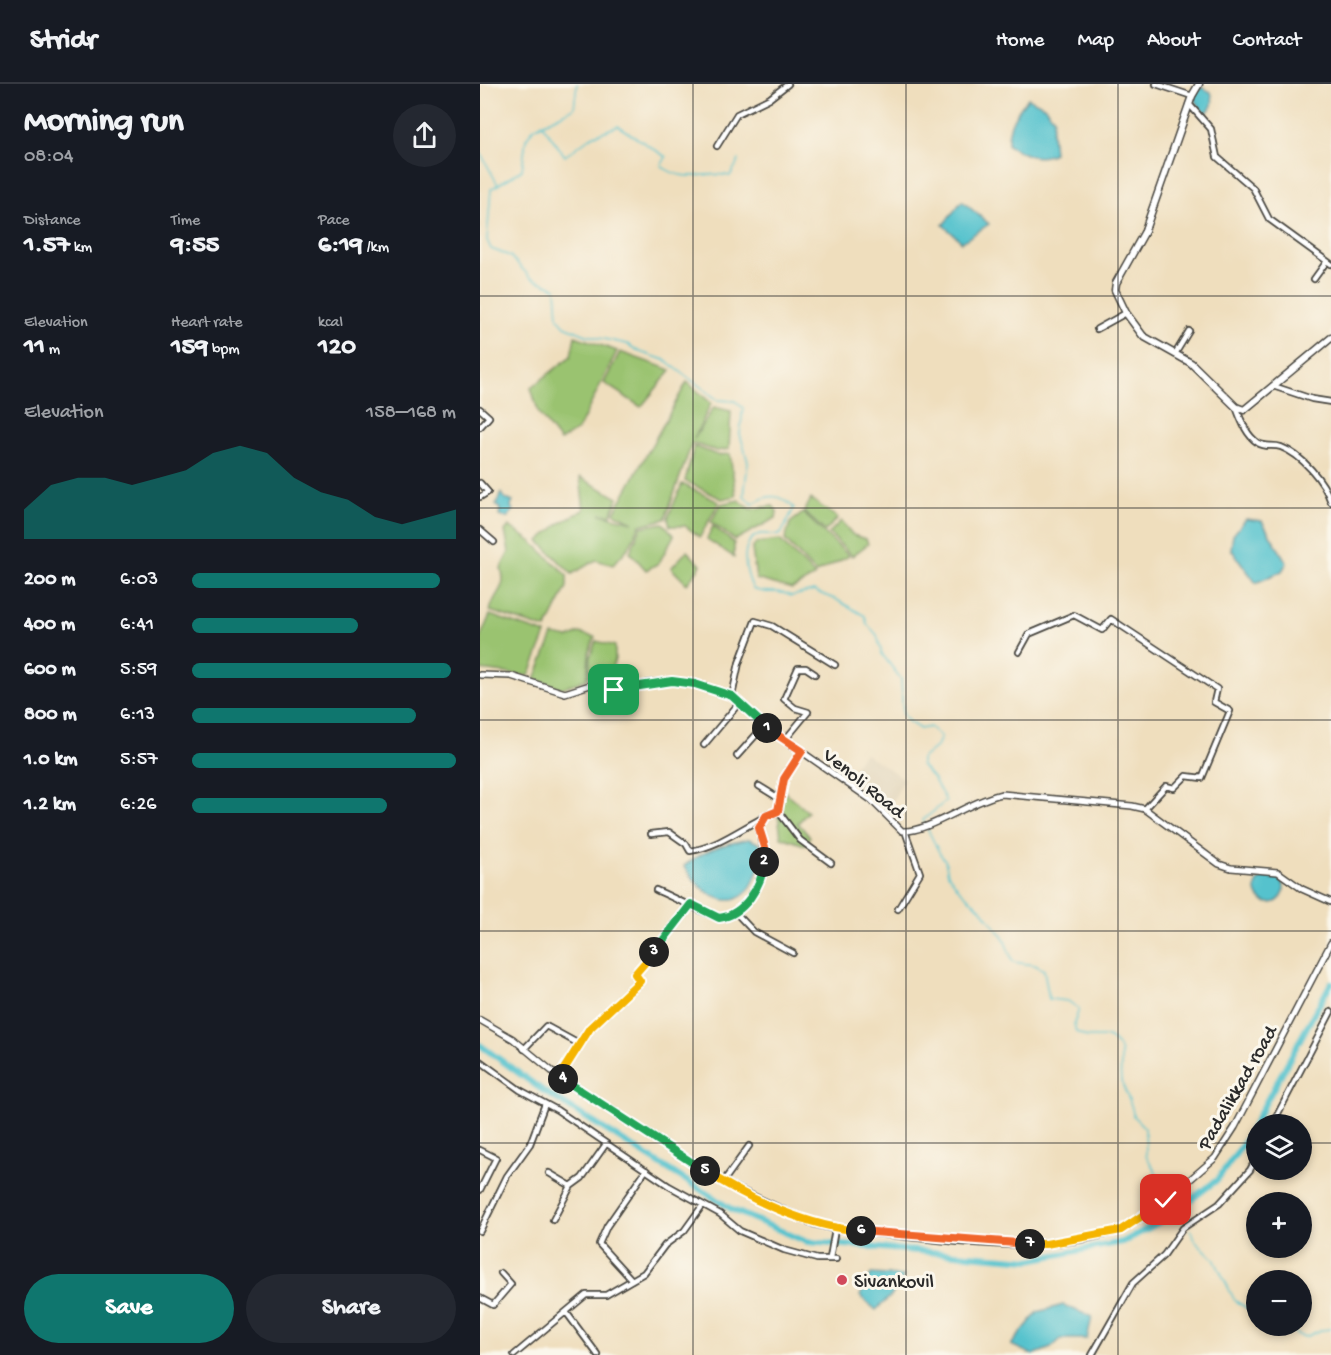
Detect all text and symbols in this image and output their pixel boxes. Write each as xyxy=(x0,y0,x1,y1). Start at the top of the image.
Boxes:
text: Stridr xyxy=(30,25,97,58)
text: Home xyxy=(996,29,1044,54)
text: Map xyxy=(1077,29,1114,54)
text: About xyxy=(1147,29,1200,54)
text: Contact xyxy=(1233,29,1301,54)
text: Morning run xyxy=(24,104,184,142)
button: share xyxy=(393,104,456,167)
text: 08:04 xyxy=(24,146,73,169)
text: Distance xyxy=(24,212,81,231)
text: Time xyxy=(171,212,200,231)
text: Pace xyxy=(318,212,349,231)
text: 1.57 xyxy=(24,231,70,262)
text: 9:55 xyxy=(171,231,220,262)
text: 6:19 xyxy=(318,231,363,262)
text: km xyxy=(70,239,92,258)
text: /km xyxy=(363,239,389,258)
text: Elevation xyxy=(24,314,88,333)
text: Heart rate xyxy=(171,314,243,333)
text: kcal xyxy=(318,314,343,333)
text: 11 xyxy=(24,333,45,364)
text: 159 xyxy=(171,333,208,364)
text: 120 xyxy=(318,333,356,364)
text: m xyxy=(45,341,60,360)
text: bpm xyxy=(208,341,240,360)
text: Elevation xyxy=(24,402,104,425)
text: 158–168 m xyxy=(366,402,456,425)
text: 200 m xyxy=(24,569,75,592)
text: 6:03 xyxy=(120,569,158,592)
text: 400 m xyxy=(24,614,75,637)
text: 6:41 xyxy=(120,614,154,637)
text: 600 m xyxy=(24,659,76,682)
text: 5:59 xyxy=(120,659,157,682)
pin xyxy=(588,664,639,715)
icon: arrive xyxy=(597,673,630,706)
text: 800 m xyxy=(24,704,77,727)
text: 6:13 xyxy=(120,704,155,727)
pin: 1 xyxy=(752,713,782,743)
text: 1 xyxy=(764,718,770,737)
street label: Venoli Road xyxy=(817,744,910,826)
text: 1.0 km xyxy=(24,749,78,772)
text: 5:57 xyxy=(120,749,158,772)
text: 1.2 km xyxy=(24,794,76,817)
text: 6:26 xyxy=(120,794,156,817)
pin: 2 xyxy=(749,847,779,877)
text: 2 xyxy=(760,852,768,871)
pin: 3 xyxy=(639,937,669,967)
text: 3 xyxy=(650,942,658,961)
street label: Padalikkad road xyxy=(1194,1021,1285,1156)
pin: 4 xyxy=(548,1064,578,1094)
text: 4 xyxy=(559,1069,567,1088)
map controls xyxy=(1246,1114,1312,1336)
button: layers xyxy=(1246,1114,1312,1180)
pin: 5 xyxy=(690,1156,720,1186)
text: 5 xyxy=(701,1161,709,1180)
pin xyxy=(1140,1174,1191,1225)
icon: check xyxy=(1149,1183,1182,1216)
button: + xyxy=(1246,1192,1312,1258)
pin: 6 xyxy=(846,1216,876,1246)
text: 6 xyxy=(857,1221,865,1240)
pin: 7 xyxy=(1015,1229,1045,1259)
text: 7 xyxy=(1026,1234,1034,1253)
button: − xyxy=(1246,1270,1312,1336)
place label: Sivankovil xyxy=(854,1272,934,1295)
marker: Sivankovil xyxy=(835,1273,849,1287)
button: Save xyxy=(24,1274,234,1343)
button: Share xyxy=(246,1274,456,1343)

